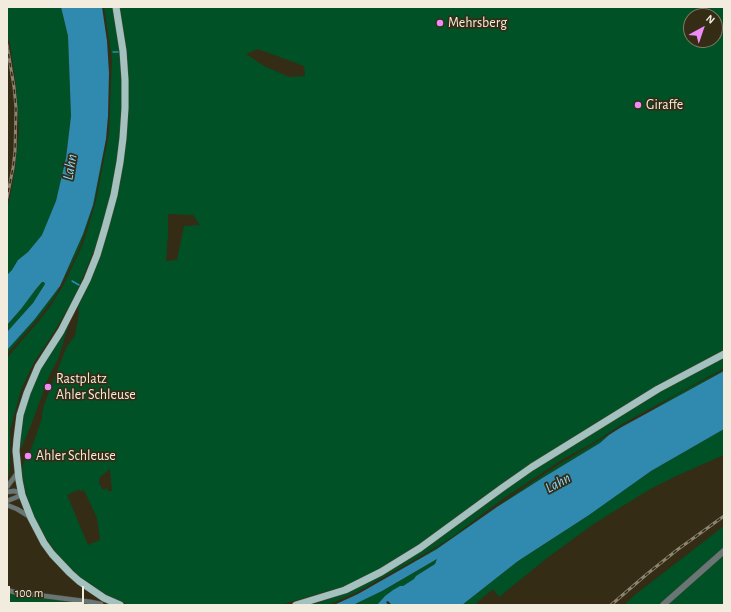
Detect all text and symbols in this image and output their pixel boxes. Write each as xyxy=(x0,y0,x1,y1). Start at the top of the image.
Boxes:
north arrow xyxy=(683,8,723,48)
text: N xyxy=(704,13,717,26)
place label: Mehrsberg xyxy=(448,15,507,31)
marker: Mehrsberg xyxy=(435,18,445,28)
place label: Giraffe xyxy=(646,97,683,113)
marker: Giraffe xyxy=(633,100,643,110)
water label: Lahn xyxy=(59,152,81,182)
place label: Rastplatz Ahler Schleuse xyxy=(56,371,136,404)
marker: Rastplatz Ahler Schleuse xyxy=(43,382,53,392)
place label: Ahler Schleuse xyxy=(36,448,116,464)
marker: Ahler Schleuse xyxy=(23,451,33,461)
water label: Lahn xyxy=(542,469,574,497)
scale bar xyxy=(10,578,86,604)
text: 100 m xyxy=(15,587,43,599)

